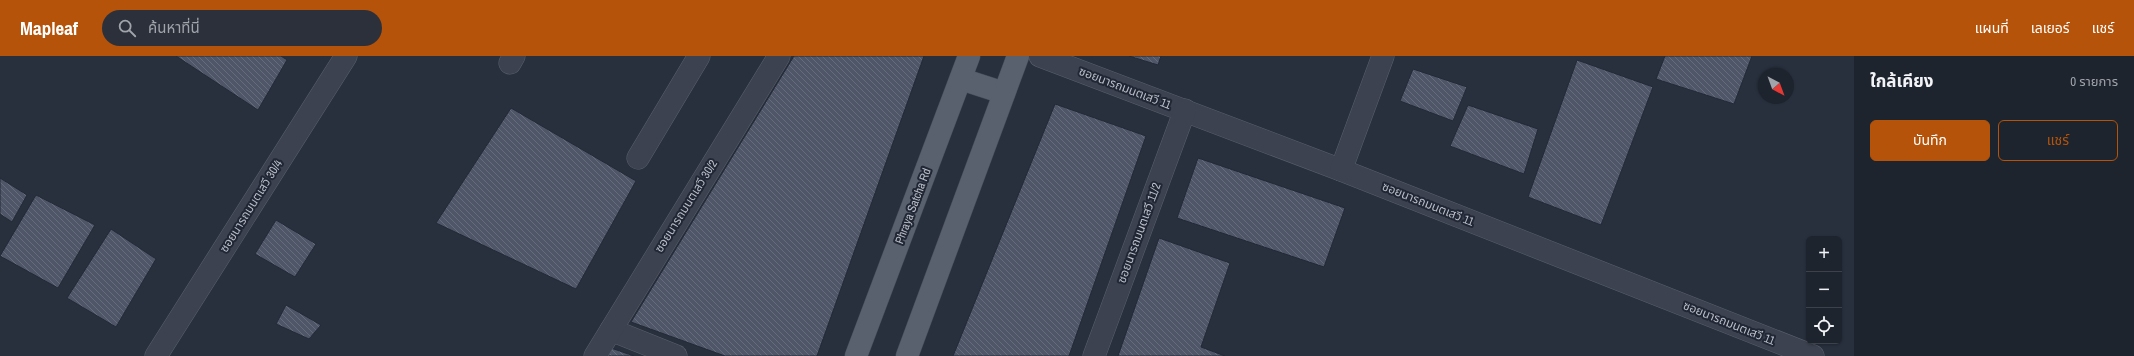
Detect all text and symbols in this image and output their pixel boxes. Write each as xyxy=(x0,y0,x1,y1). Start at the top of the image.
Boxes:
search box xyxy=(102,10,382,46)
text: Mapleaf xyxy=(20,15,78,41)
icon: search xyxy=(116,17,138,39)
text: ค้นหาที่นี่ xyxy=(148,17,200,38)
text: แผนที่ xyxy=(1975,19,2009,37)
text: เลเยอร์ xyxy=(2031,19,2070,37)
text: แชร์ xyxy=(2092,19,2114,37)
street label: ซอยนารถมนตเสวี 11 xyxy=(1077,63,1174,113)
north arrow xyxy=(1758,68,1794,104)
text: ใกล้เคียง xyxy=(1870,69,1933,92)
text: 0 รายการ xyxy=(2070,73,2118,90)
button: บันทึก xyxy=(1870,120,1990,161)
button: แชร์ xyxy=(1998,120,2118,161)
street label: ซอยนารถมนตเสวี 30/4 xyxy=(216,156,286,255)
street label: ซอยนารถมนตเสวี 30/2 xyxy=(651,157,721,255)
street label: Phraya Satcha Rd xyxy=(891,166,935,246)
street label: ซอยนารถมนตเสวี 11 xyxy=(1380,178,1477,230)
street label: ซอยนารถมนตเสวี 11/2 xyxy=(1113,181,1165,285)
map controls xyxy=(1806,236,1842,344)
button: + xyxy=(1806,236,1842,272)
button: − xyxy=(1806,272,1842,308)
street label: ซอยนารถมนตเสวี 11 xyxy=(1681,297,1778,349)
button: locate xyxy=(1806,308,1842,344)

